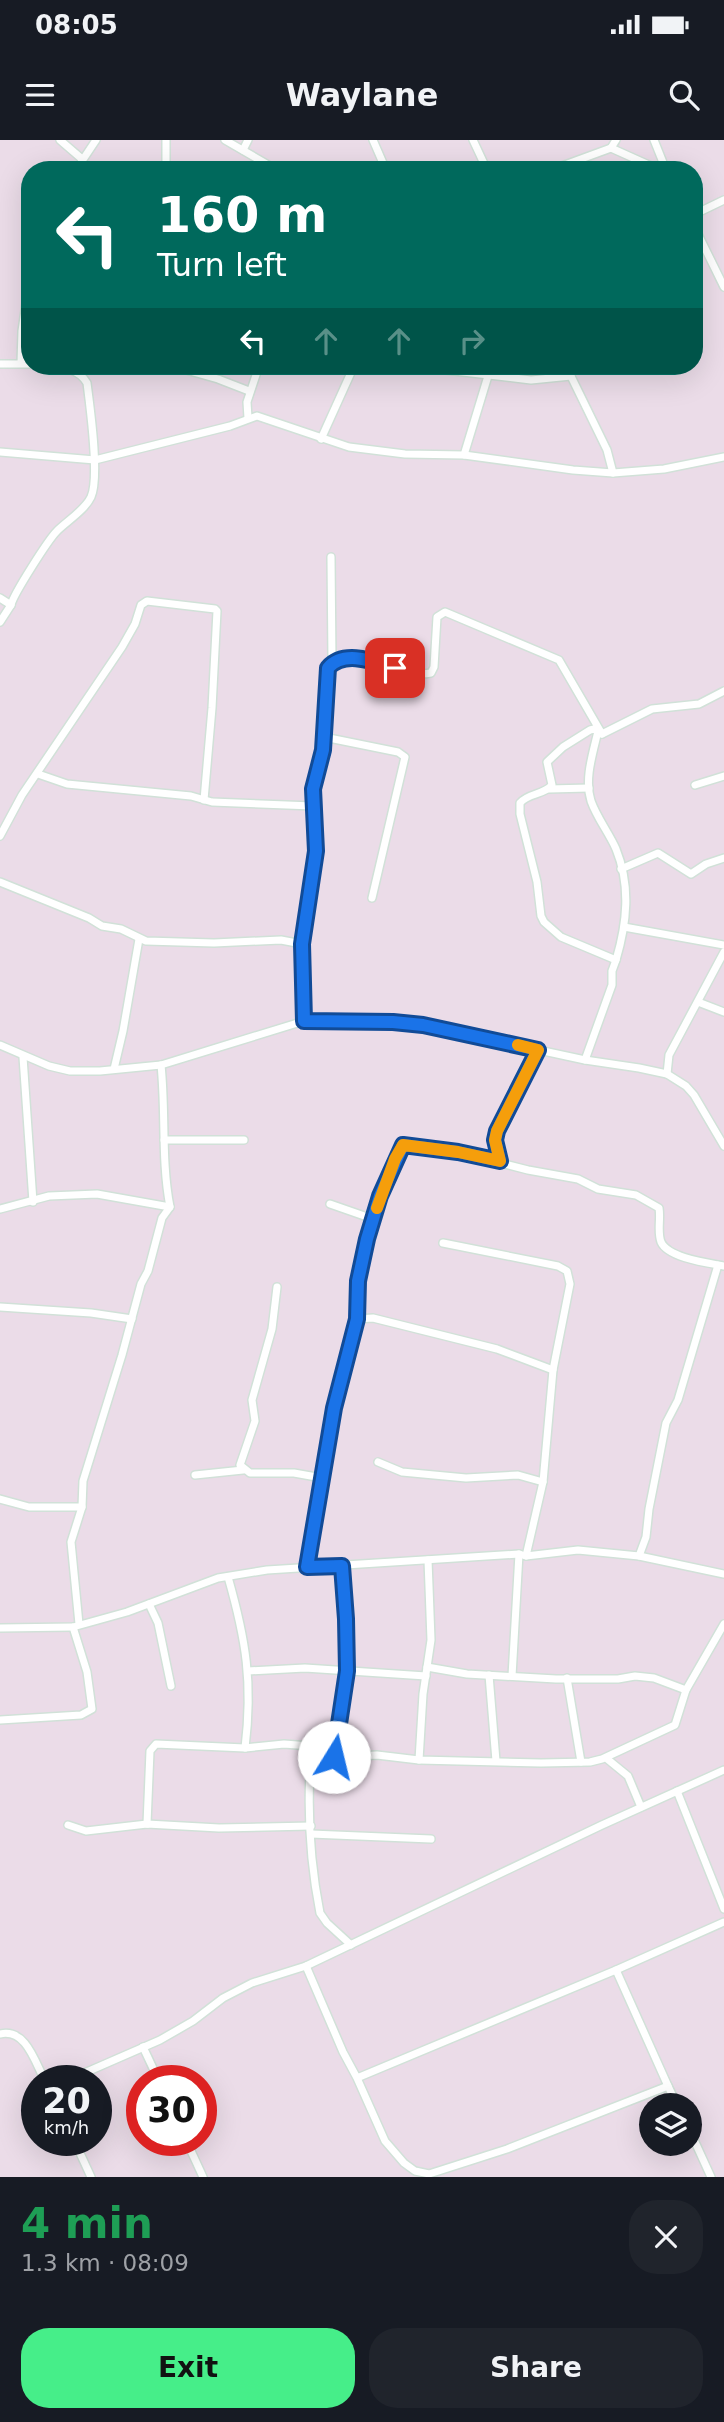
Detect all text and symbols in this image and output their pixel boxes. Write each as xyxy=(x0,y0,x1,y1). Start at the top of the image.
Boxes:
text: 08:05 xyxy=(35,10,118,40)
icon: menu xyxy=(21,76,59,114)
text: Waylane xyxy=(286,76,438,114)
icon: search xyxy=(665,76,703,114)
text: 160 m xyxy=(157,187,327,244)
icon: left xyxy=(42,189,133,280)
text: Turn left xyxy=(157,246,287,284)
icon: left xyxy=(234,322,272,360)
icon: ahead xyxy=(307,322,345,360)
icon: ahead xyxy=(380,322,418,360)
icon: right xyxy=(453,322,491,360)
pin xyxy=(365,638,425,698)
icon: arrive xyxy=(376,649,414,687)
position arrow xyxy=(297,1720,371,1794)
speed limit sign: 30 xyxy=(126,2065,217,2156)
text: 20 xyxy=(42,2081,91,2121)
map controls xyxy=(639,2093,702,2156)
button: layers xyxy=(639,2093,702,2156)
text: km/h xyxy=(44,2117,89,2138)
text: 4 min xyxy=(21,2199,153,2248)
button: close xyxy=(629,2200,703,2274)
text: 1.3 km · 08:09 xyxy=(21,2250,189,2276)
button: Exit xyxy=(21,2328,355,2408)
button: Share xyxy=(369,2328,703,2408)

